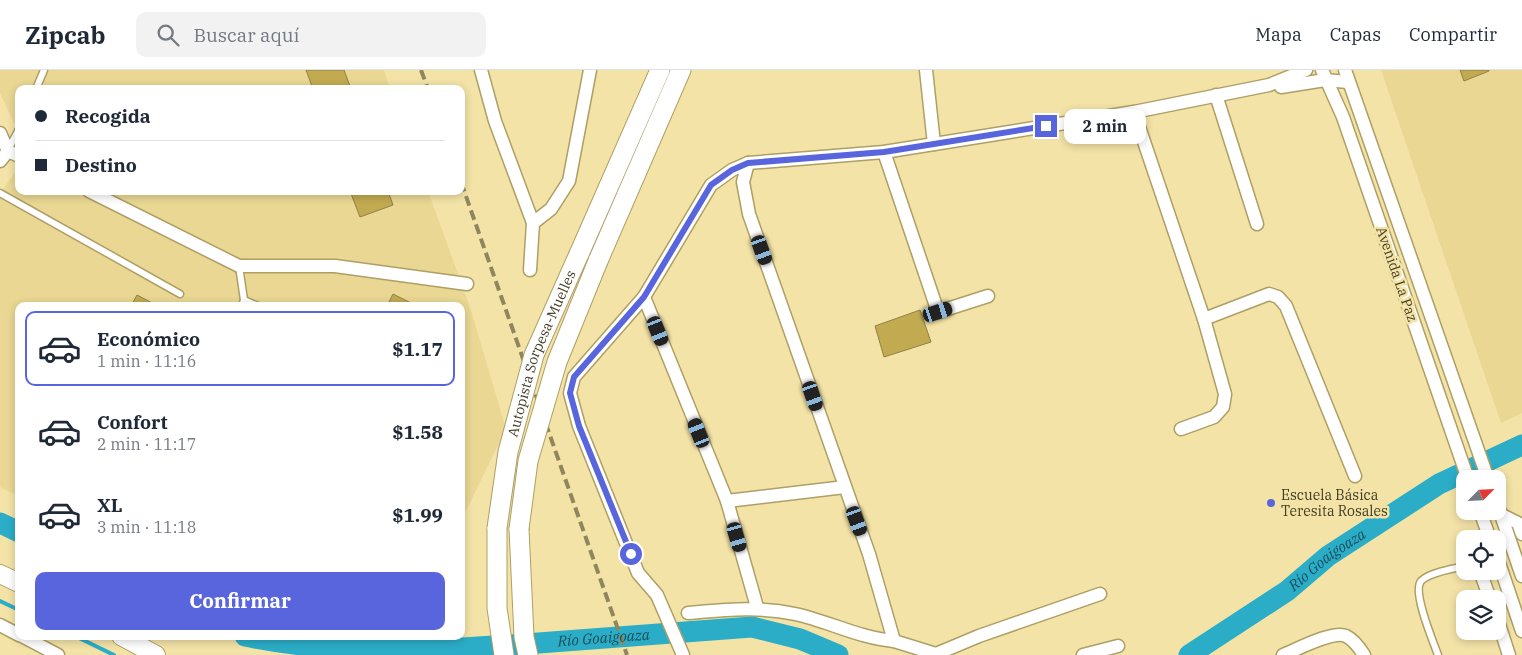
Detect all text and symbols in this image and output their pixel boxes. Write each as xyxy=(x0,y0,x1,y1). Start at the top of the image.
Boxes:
search box xyxy=(136,12,486,57)
text: Zipcab xyxy=(25,19,106,51)
icon: search xyxy=(154,21,182,49)
text: Buscar aquí xyxy=(194,23,300,47)
text: Mapa xyxy=(1255,23,1302,46)
text: Capas xyxy=(1330,23,1381,46)
text: Compartir xyxy=(1409,23,1497,46)
text: Recogida xyxy=(65,104,151,128)
callout: 2 min xyxy=(1064,108,1146,144)
route end xyxy=(1035,115,1057,137)
text: 2 min xyxy=(1083,116,1127,136)
text: Destino xyxy=(65,153,137,177)
street label: Avenida La Paz xyxy=(1372,224,1422,324)
car xyxy=(749,233,774,267)
street label: Autopista Sorpesa-Muelles xyxy=(503,267,580,439)
car xyxy=(921,300,954,324)
car xyxy=(645,314,670,348)
icon: car xyxy=(37,326,82,371)
text: Económico xyxy=(97,327,200,351)
text: $1.17 xyxy=(392,337,443,361)
text: 1 min · 11:16 xyxy=(97,351,196,371)
car xyxy=(801,379,824,413)
icon: car xyxy=(37,409,82,454)
text: Confort xyxy=(97,410,168,434)
car xyxy=(686,416,711,450)
text: $1.58 xyxy=(392,420,443,444)
text: 2 min · 11:17 xyxy=(97,434,196,454)
north arrow xyxy=(1456,470,1506,520)
map controls xyxy=(1456,470,1506,640)
place label: Escuela Básica Teresita Rosales xyxy=(1281,486,1388,520)
icon: car xyxy=(37,492,82,537)
text: XL xyxy=(97,493,123,517)
marker: Escuela Básica Teresita Rosales xyxy=(1265,497,1277,509)
text: $1.99 xyxy=(392,503,443,527)
car xyxy=(844,504,869,538)
text: 3 min · 11:18 xyxy=(97,517,196,537)
car xyxy=(725,521,748,553)
water label: Río Goaigoaza xyxy=(1283,524,1370,595)
button: locate xyxy=(1456,530,1506,580)
route start xyxy=(620,543,642,565)
button: Confirmar xyxy=(35,572,445,630)
button: layers xyxy=(1456,590,1506,640)
water label: Río Goaigoaza xyxy=(556,625,651,651)

